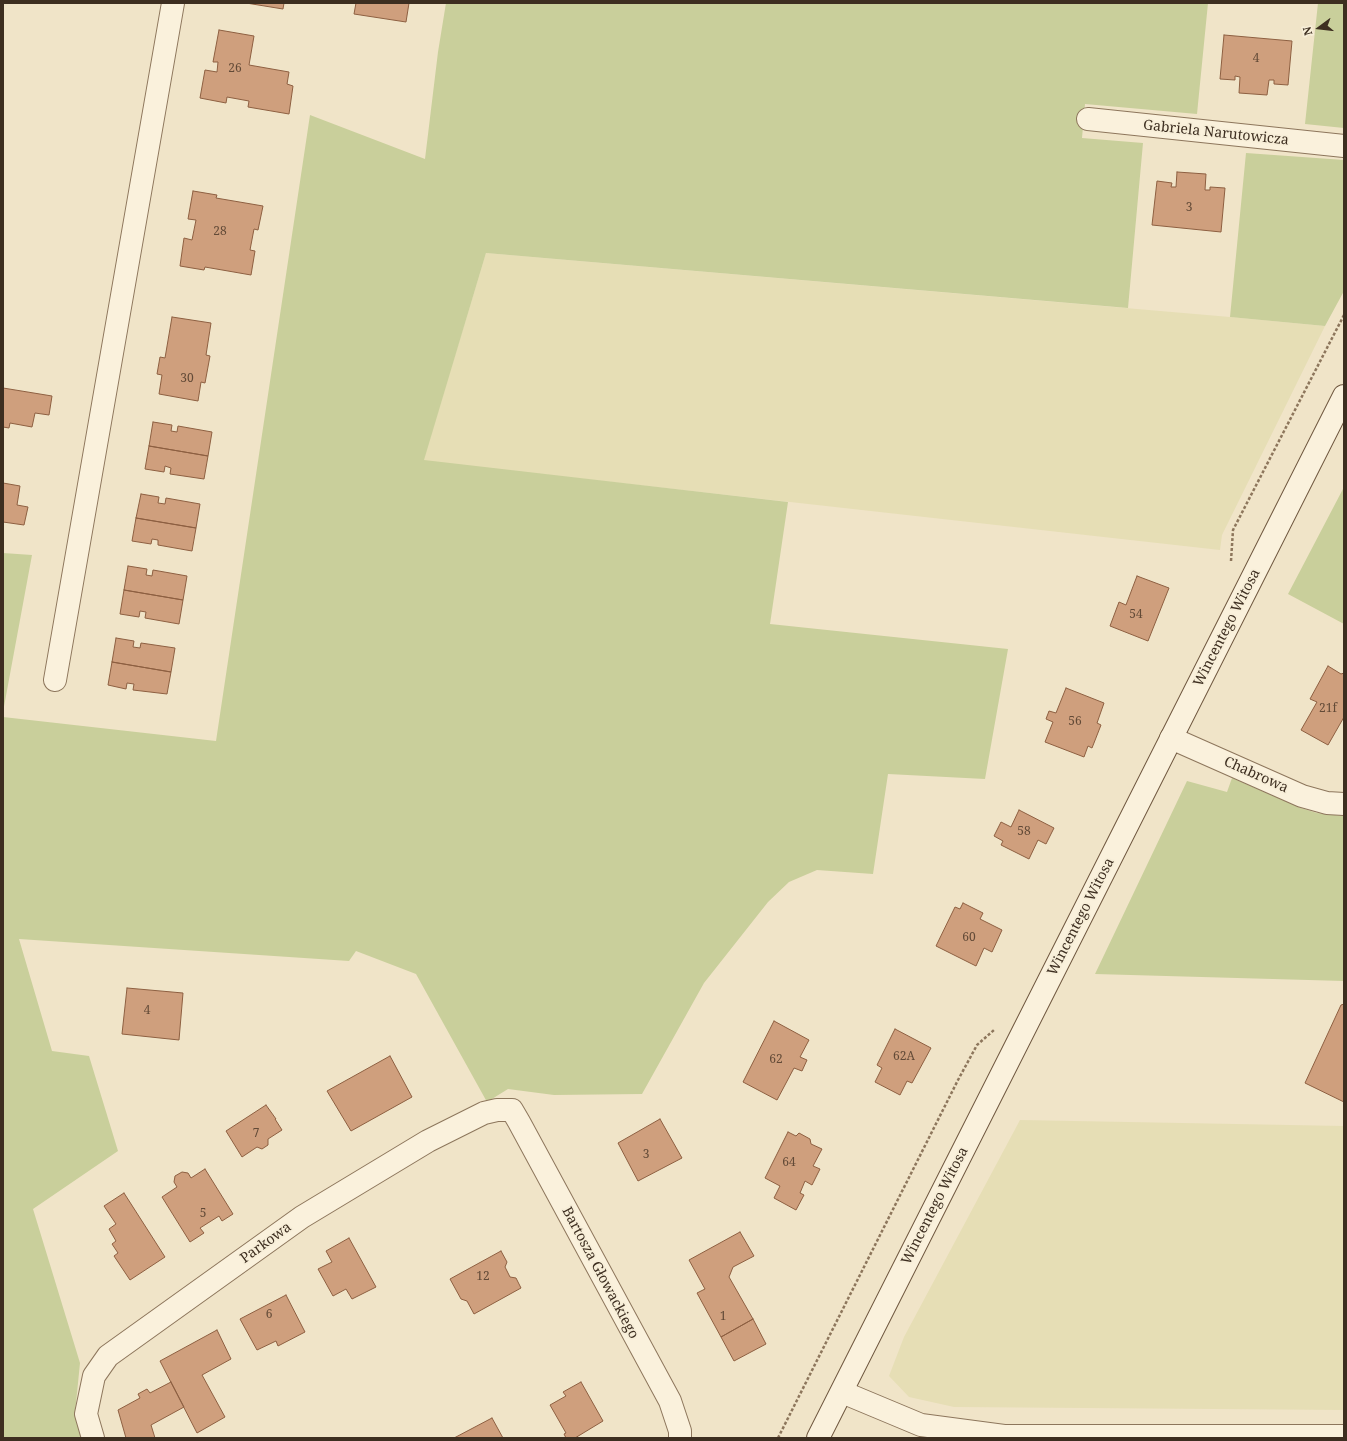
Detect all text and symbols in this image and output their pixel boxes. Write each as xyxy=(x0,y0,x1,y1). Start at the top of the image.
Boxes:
north arrow xyxy=(1299,8,1339,48)
text: N xyxy=(1299,25,1315,37)
house number: 4 xyxy=(1253,52,1259,66)
house number: 26 xyxy=(228,62,242,76)
street label: Gabriela Narutowicza xyxy=(1142,117,1290,149)
house number: 3 xyxy=(1186,201,1192,215)
house number: 28 xyxy=(213,225,227,239)
house number: 30 xyxy=(180,372,194,386)
street label: Wincentego Witosa xyxy=(1190,566,1264,690)
house number: 54 xyxy=(1129,608,1143,622)
house number: 21f xyxy=(1319,702,1337,716)
house number: 56 xyxy=(1068,715,1082,729)
street label: Chabrowa xyxy=(1221,753,1291,797)
house number: 58 xyxy=(1017,825,1031,839)
street label: Wincentego Witosa xyxy=(1044,855,1118,979)
house number: 60 xyxy=(962,931,976,945)
house number: 4 xyxy=(144,1004,150,1018)
house number: 62A xyxy=(893,1050,915,1064)
house number: 62 xyxy=(769,1053,783,1067)
house number: 7 xyxy=(253,1127,259,1141)
street label: Wincentego Witosa xyxy=(898,1144,972,1268)
house number: 3 xyxy=(643,1148,649,1162)
house number: 64 xyxy=(782,1156,796,1170)
street label: Bartosza Głowackiego xyxy=(558,1204,642,1342)
house number: 5 xyxy=(200,1207,206,1221)
street label: Parkowa xyxy=(237,1219,295,1267)
house number: 12 xyxy=(476,1270,490,1284)
house number: 6 xyxy=(266,1308,272,1322)
house number: 1 xyxy=(720,1310,726,1324)

